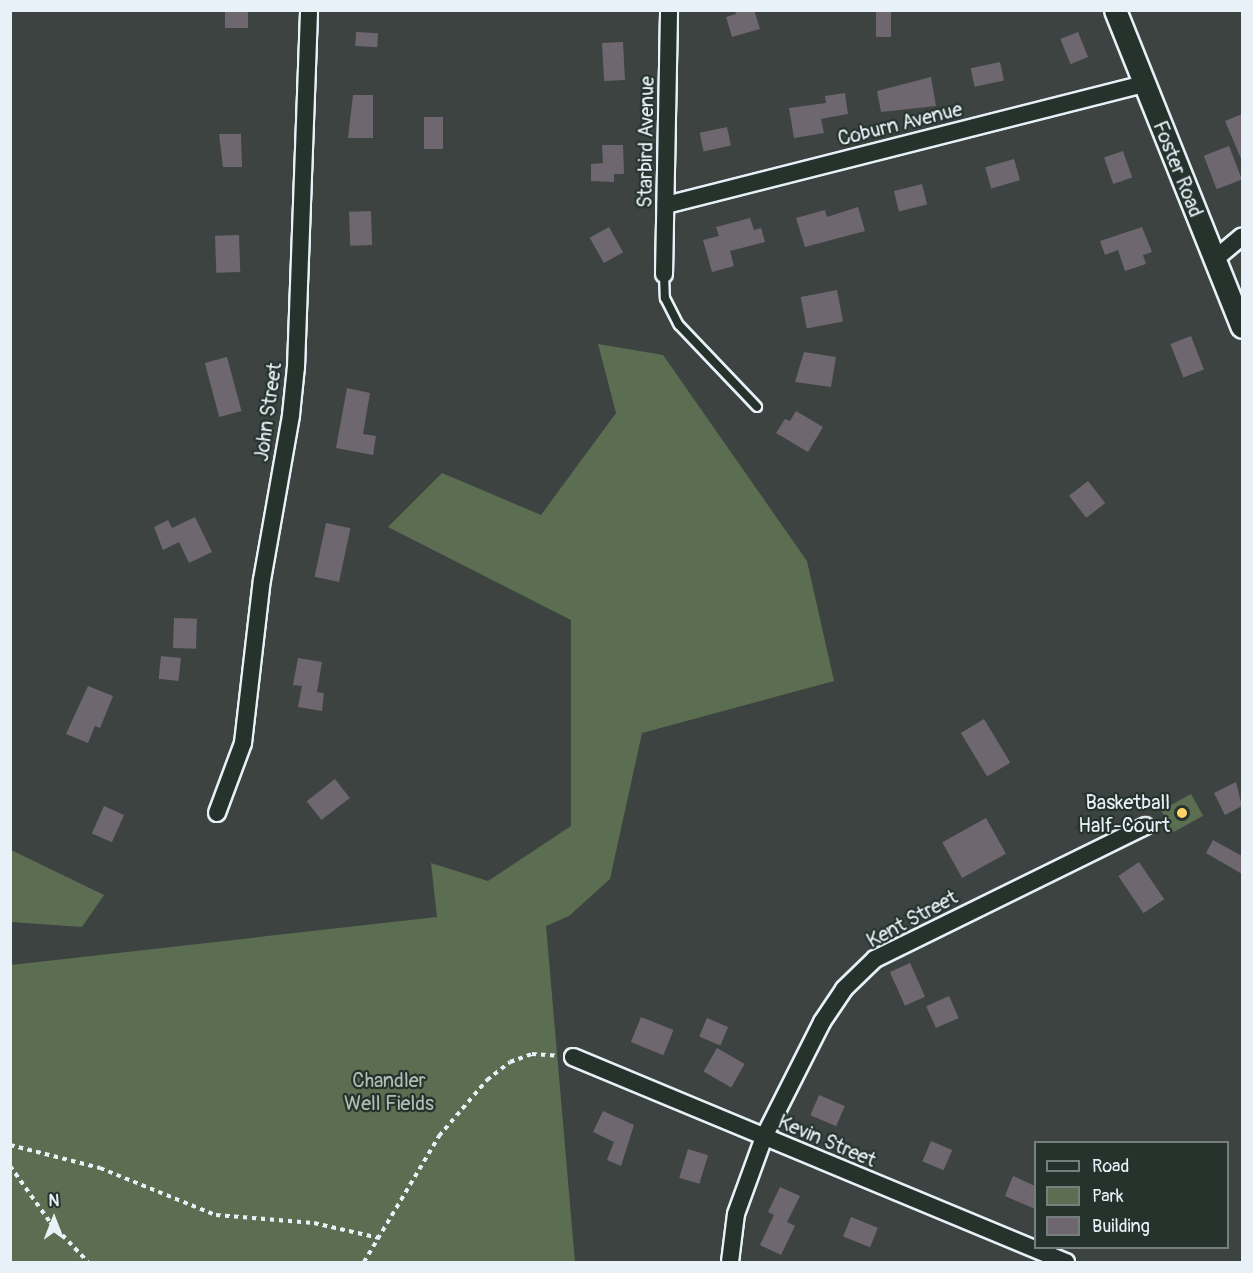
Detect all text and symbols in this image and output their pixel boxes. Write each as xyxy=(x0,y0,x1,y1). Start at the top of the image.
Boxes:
street label: Starbird Avenue xyxy=(633,76,659,208)
street label: Coburn Avenue xyxy=(835,97,965,151)
street label: Foster Road xyxy=(1148,117,1208,221)
street label: John Street xyxy=(249,361,287,463)
place label: Basketball Half-Court xyxy=(1078,790,1170,837)
marker: Basketball Half-Court xyxy=(1175,806,1189,820)
street label: Kent Street xyxy=(863,885,961,953)
park label: Chandler Well Fields xyxy=(344,1069,434,1116)
street label: Kevin Street xyxy=(774,1110,880,1172)
legend xyxy=(1034,1141,1229,1249)
text: Road xyxy=(1092,1155,1129,1178)
text: Park xyxy=(1092,1185,1124,1208)
north arrow xyxy=(24,1189,84,1249)
text: N xyxy=(49,1191,59,1211)
text: Building xyxy=(1092,1215,1150,1238)

